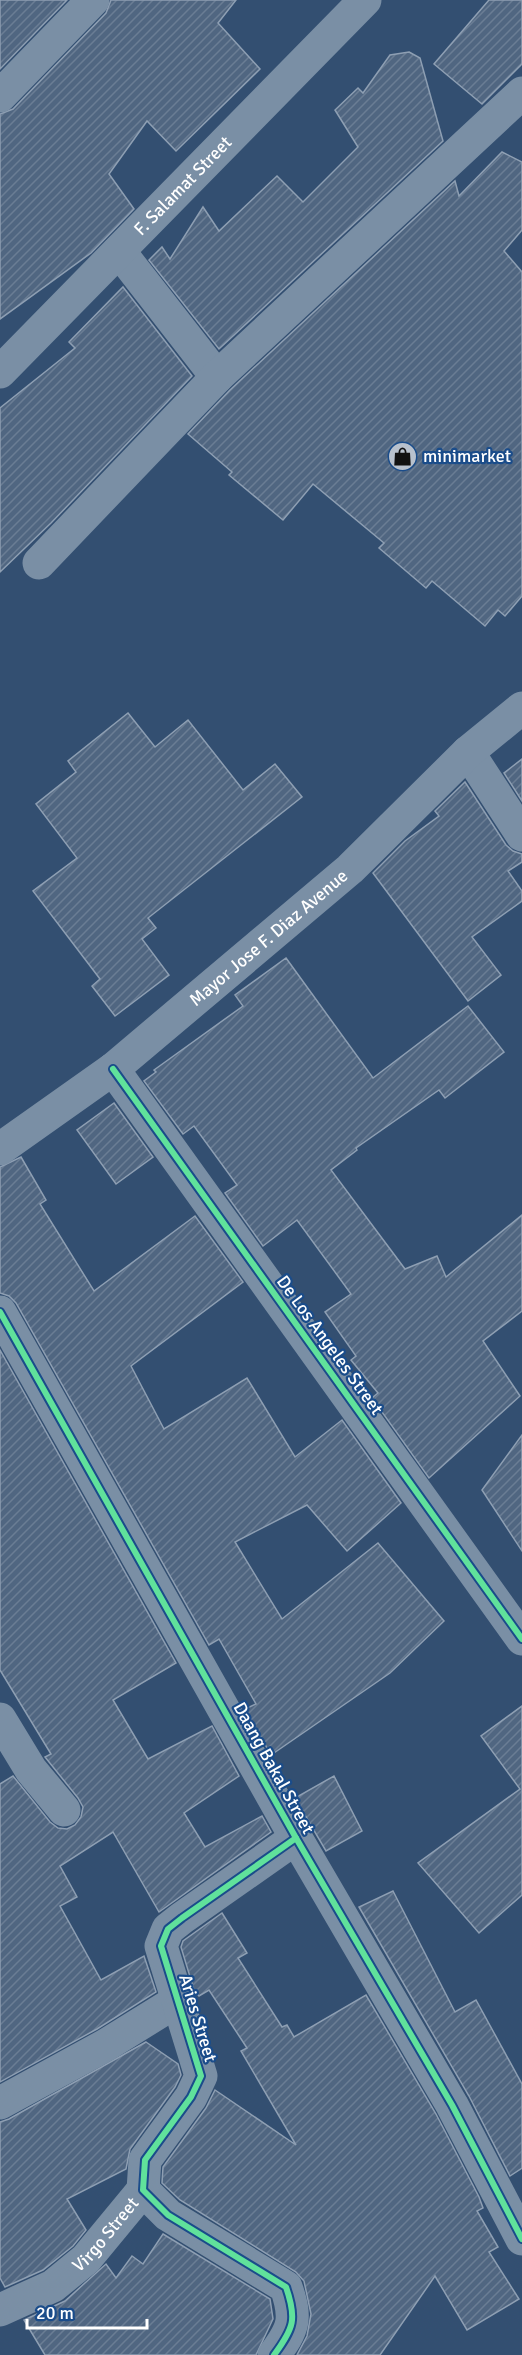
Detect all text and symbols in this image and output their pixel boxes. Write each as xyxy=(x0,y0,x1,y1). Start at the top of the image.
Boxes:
street label: F. Salamat Street xyxy=(129,131,236,240)
shop icon: minimarket xyxy=(386,440,418,472)
place label: minimarket xyxy=(423,445,511,467)
street label: Mayor Jose F. Diaz Avenue xyxy=(185,865,352,1011)
street label: De Los Angeles Street xyxy=(272,1271,388,1419)
street label: Daang Bakal Street xyxy=(229,1698,319,1838)
street label: Aries Street xyxy=(174,1971,222,2065)
street label: Virgo Street xyxy=(68,2193,143,2277)
scale bar xyxy=(27,2292,147,2330)
text: 20 m xyxy=(36,2302,74,2324)

